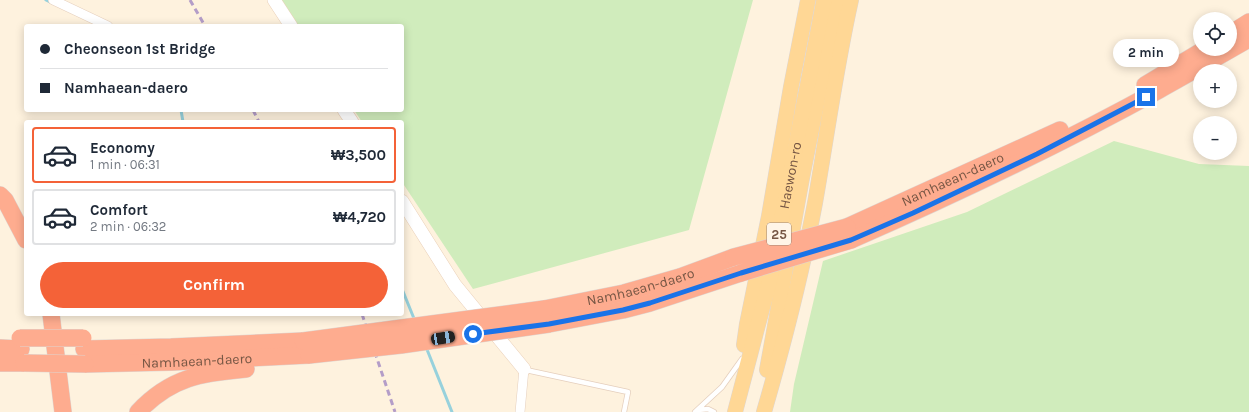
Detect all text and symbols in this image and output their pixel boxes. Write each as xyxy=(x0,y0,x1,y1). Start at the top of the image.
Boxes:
map controls xyxy=(1193,12,1237,160)
button: locate xyxy=(1193,12,1237,56)
callout: 2 min xyxy=(1113,39,1179,67)
text: Cheonseon 1st Bridge xyxy=(64,40,216,58)
text: 2 min xyxy=(1128,45,1164,60)
button: + xyxy=(1193,64,1237,108)
text: Namhaean-daero xyxy=(64,79,188,97)
route end xyxy=(1137,88,1155,106)
button: − xyxy=(1193,116,1237,160)
icon: car xyxy=(42,137,78,173)
text: Economy xyxy=(90,139,155,157)
street label: Haewon-ro xyxy=(776,140,805,211)
text: ₩3,500 xyxy=(331,146,386,164)
street label: Namhaean-daero xyxy=(899,149,1007,210)
text: 1 min · 06:31 xyxy=(90,157,160,172)
icon: car xyxy=(42,199,78,235)
text: Comfort xyxy=(90,201,148,219)
text: ₩4,720 xyxy=(333,208,386,226)
text: 2 min · 06:32 xyxy=(90,219,166,234)
road number: 25 xyxy=(767,223,791,245)
button: Confirm xyxy=(40,262,388,308)
street label: Namhaean-daero xyxy=(585,264,697,309)
route start xyxy=(464,325,482,343)
car xyxy=(430,330,456,346)
street label: Namhaean-daero xyxy=(141,350,253,372)

